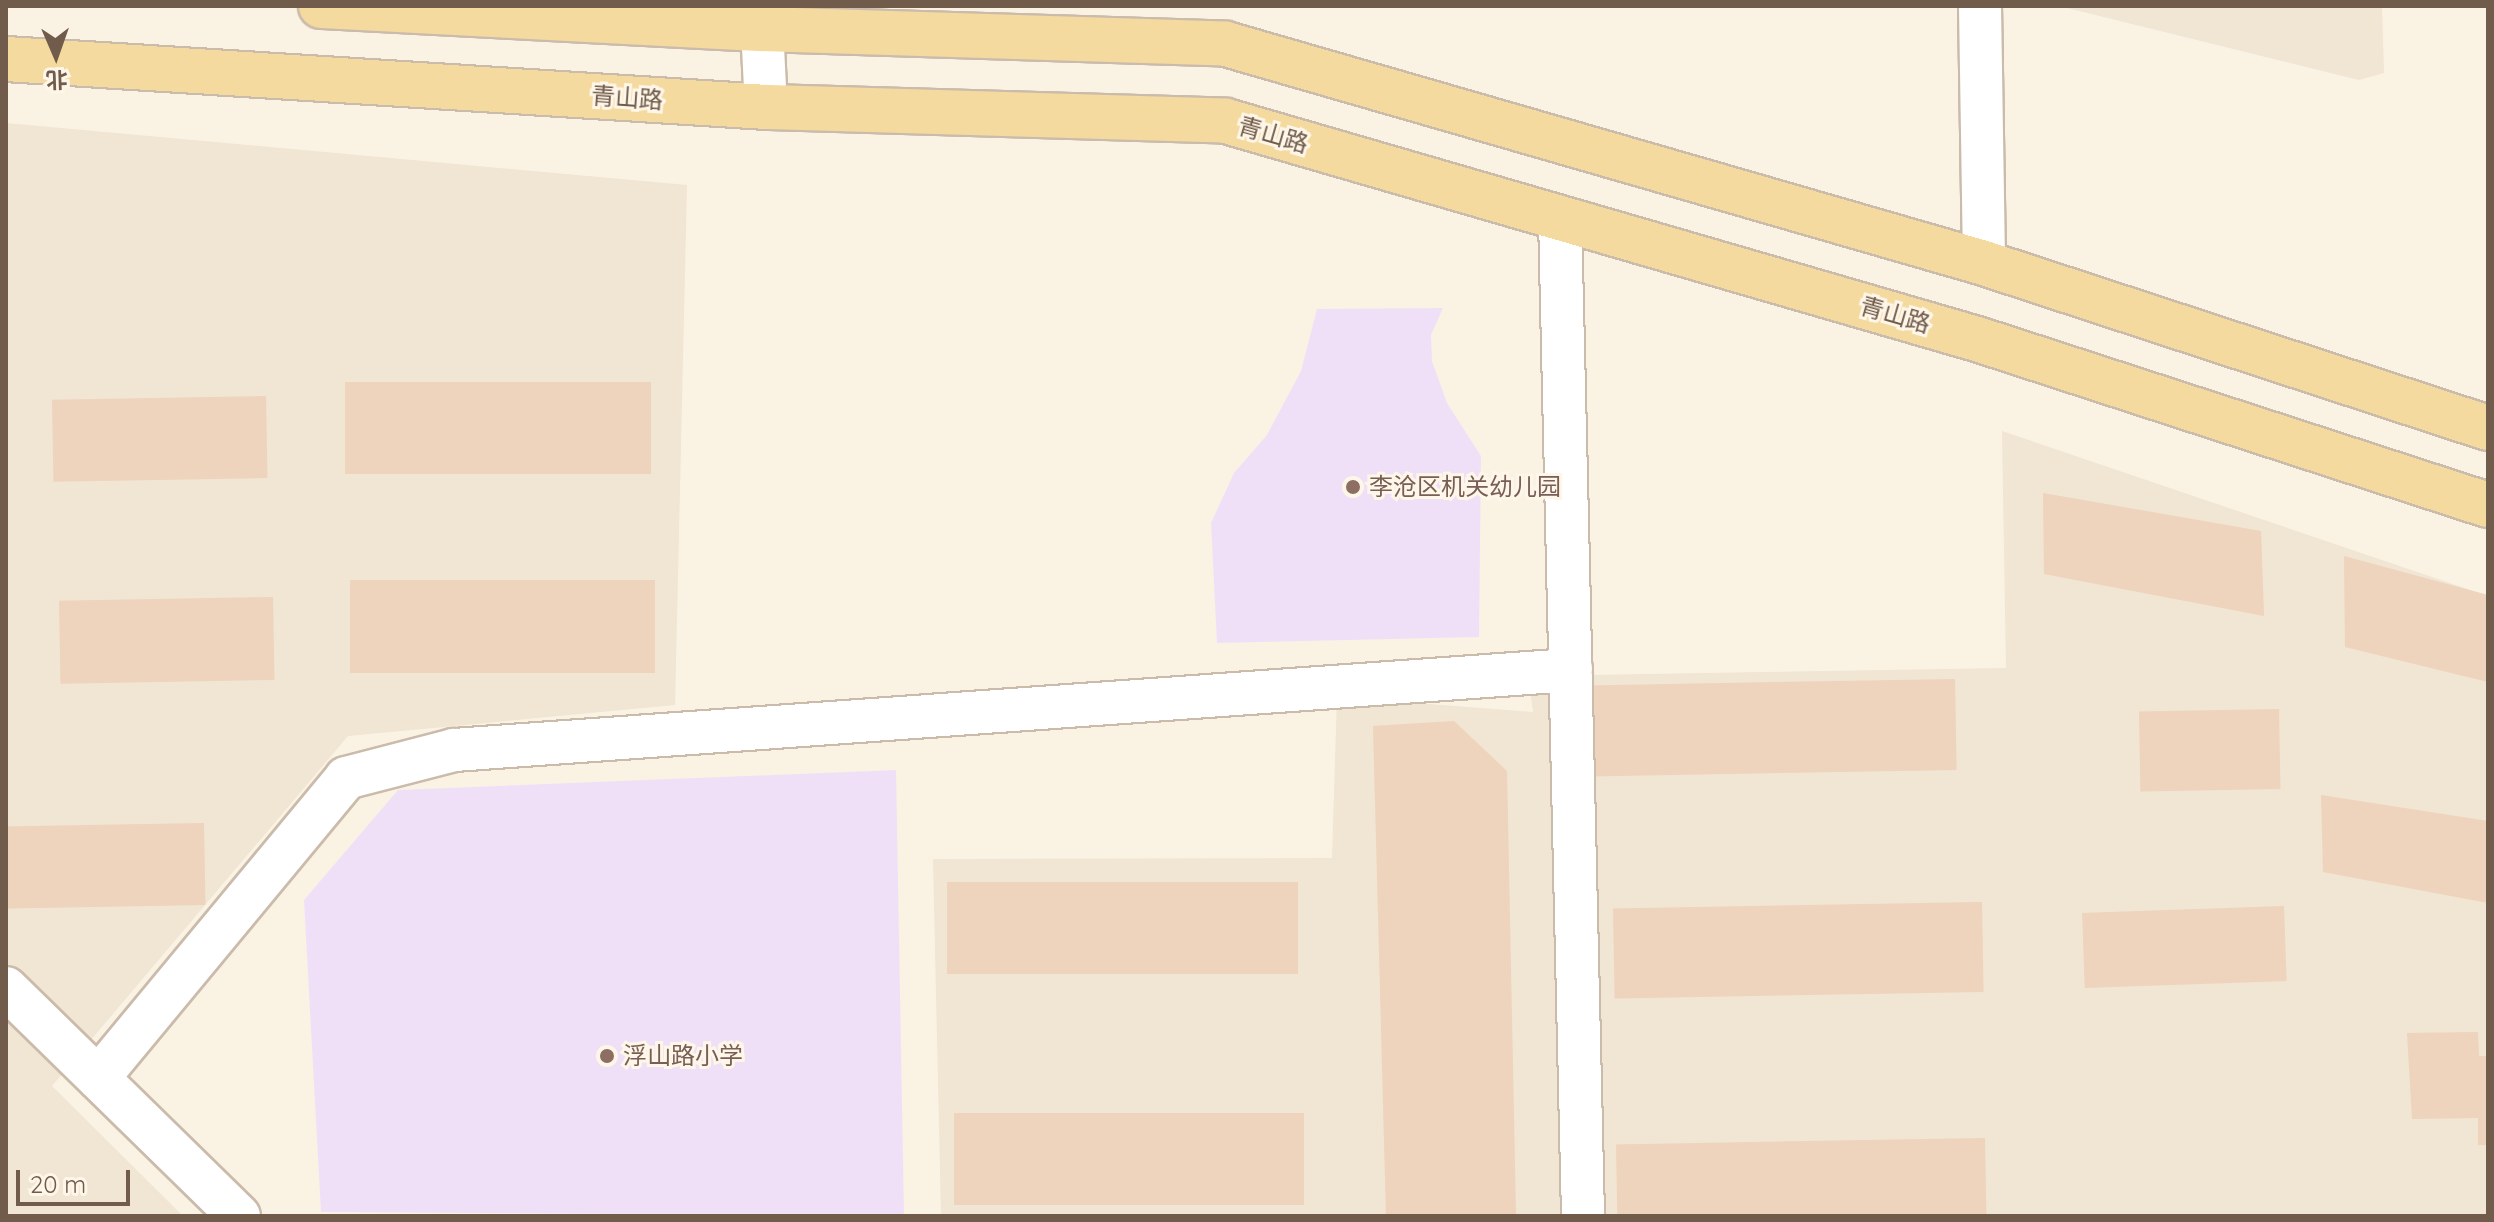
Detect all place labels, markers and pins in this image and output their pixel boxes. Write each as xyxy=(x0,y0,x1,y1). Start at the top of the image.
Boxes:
place label: 李沧区机关幼儿园 xyxy=(1369,473,1561,501)
marker: 李沧区机关幼儿园 xyxy=(1344,478,1362,496)
place label: 浮山路小学 xyxy=(623,1042,743,1070)
marker: 浮山路小学 xyxy=(598,1047,616,1065)

